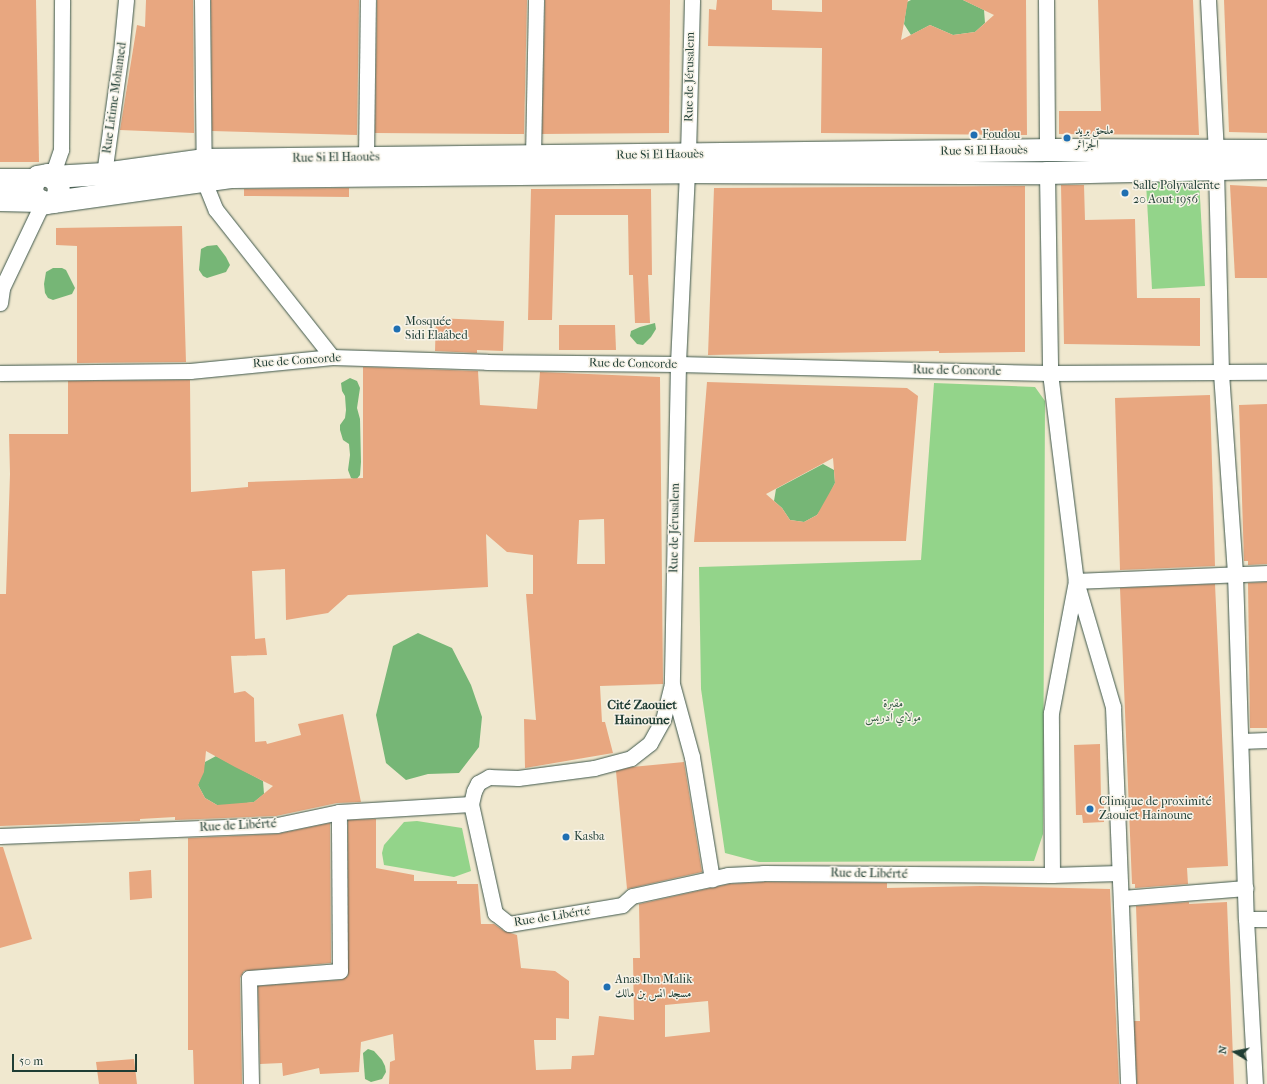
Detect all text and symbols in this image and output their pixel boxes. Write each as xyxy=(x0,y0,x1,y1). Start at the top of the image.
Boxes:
street label: Rue de Jérusalem xyxy=(682,32,698,122)
street label: Rue Litime Mohamed xyxy=(100,41,130,155)
place label: ملحق بريد الجزائر xyxy=(1075,124,1114,152)
place label: Foudou xyxy=(982,128,1020,142)
marker: Foudou xyxy=(969,130,979,140)
marker: ملحق بريد الجزائر xyxy=(1062,133,1072,143)
street label: Rue Si El Haouès xyxy=(940,143,1028,159)
street label: Rue Si El Haouès xyxy=(616,147,704,163)
street label: Rue Si El Haouès xyxy=(292,150,380,166)
place label: Salle Polyvalente 20 Aout 1956 xyxy=(1133,179,1220,207)
marker: Salle Polyvalente 20 Aout 1956 xyxy=(1120,188,1130,198)
place label: Mosquée Sidi Elaâbed xyxy=(405,315,468,343)
marker: Mosquée Sidi Elaâbed xyxy=(392,324,402,334)
street label: Rue de Concorde xyxy=(252,351,342,371)
street label: Rue de Concorde xyxy=(589,356,677,372)
street label: Rue de Concorde xyxy=(913,363,1001,379)
street label: Rue de Jérusalem xyxy=(667,483,683,573)
park label: مقبرة مولاي ادريس xyxy=(865,697,921,725)
district label: Cité Zaouiet Hainoune xyxy=(607,698,677,729)
place label: Clinique de proximité Zaouiet Hainoune xyxy=(1099,795,1212,823)
marker: Clinique de proximité Zaouiet Hainoune xyxy=(1084,803,1096,815)
street label: Rue de Libérté xyxy=(199,817,277,835)
place label: Kasba xyxy=(574,830,605,844)
marker: Kasba xyxy=(561,832,571,842)
street label: Rue de Libérté xyxy=(830,866,908,882)
street label: Rue de Libérté xyxy=(513,904,591,930)
place label: Anas Ibn Malik مسجد انس بن مالك xyxy=(615,973,692,1001)
marker: Anas Ibn Malik مسجد انس بن مالك xyxy=(602,982,612,992)
north arrow xyxy=(1215,1032,1255,1072)
text: N xyxy=(1216,1045,1230,1055)
scale bar xyxy=(14,1046,139,1072)
text: 50 m xyxy=(19,1054,43,1068)

